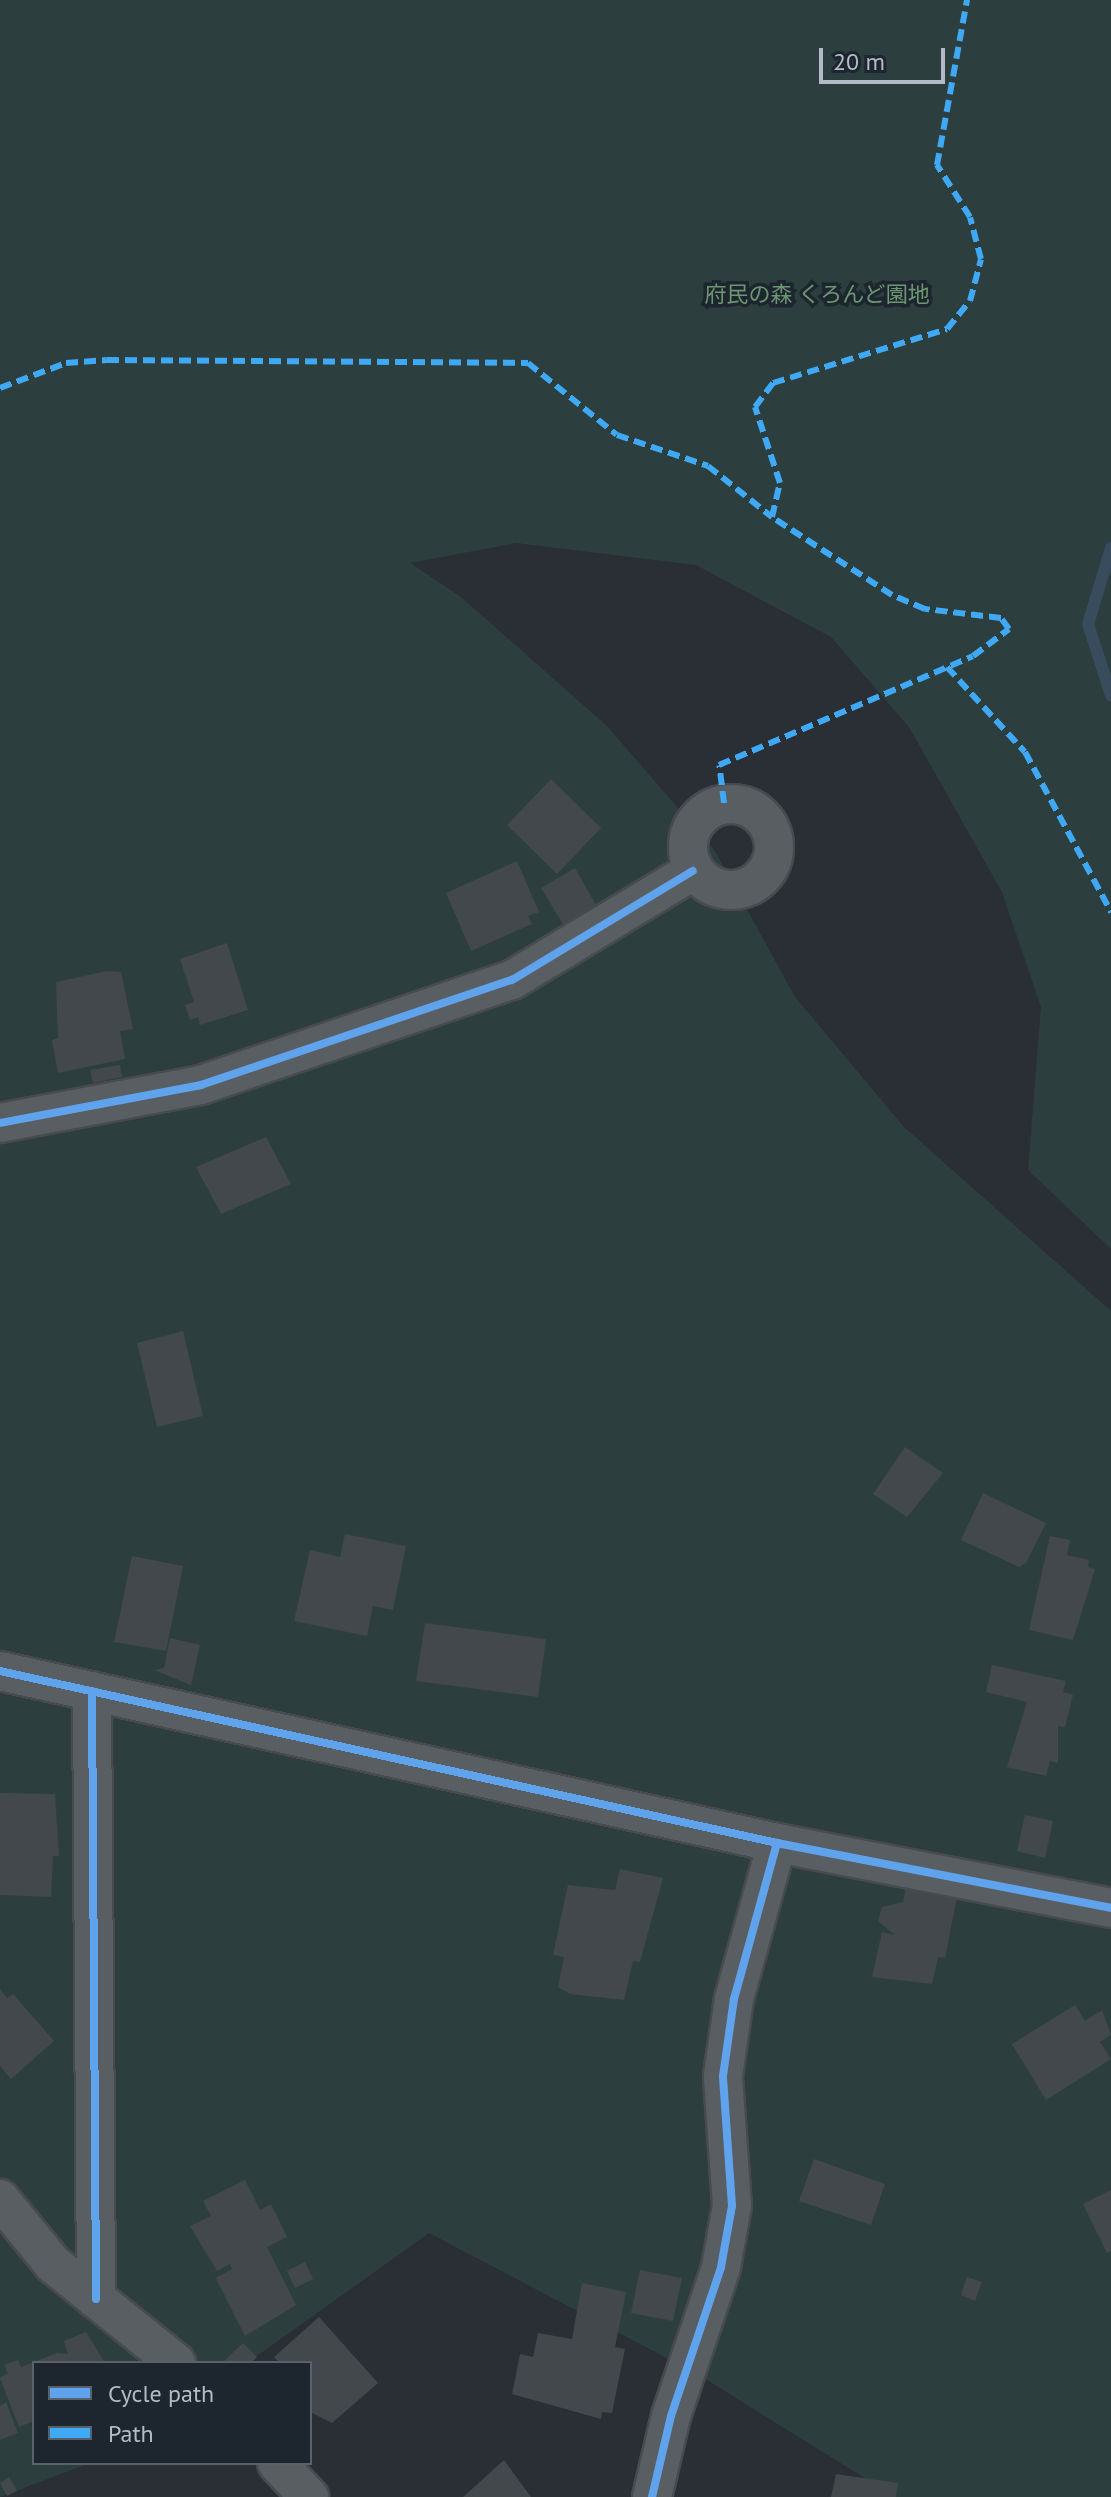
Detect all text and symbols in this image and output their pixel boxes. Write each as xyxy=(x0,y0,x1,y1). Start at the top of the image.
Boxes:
scale bar xyxy=(823,32,949,82)
text: 20 m xyxy=(833,46,885,77)
park label: 府民の森 くろんど園地 xyxy=(704,282,930,308)
legend xyxy=(32,2361,312,2465)
text: Cycle path xyxy=(108,2378,214,2409)
text: Path xyxy=(108,2418,154,2449)

